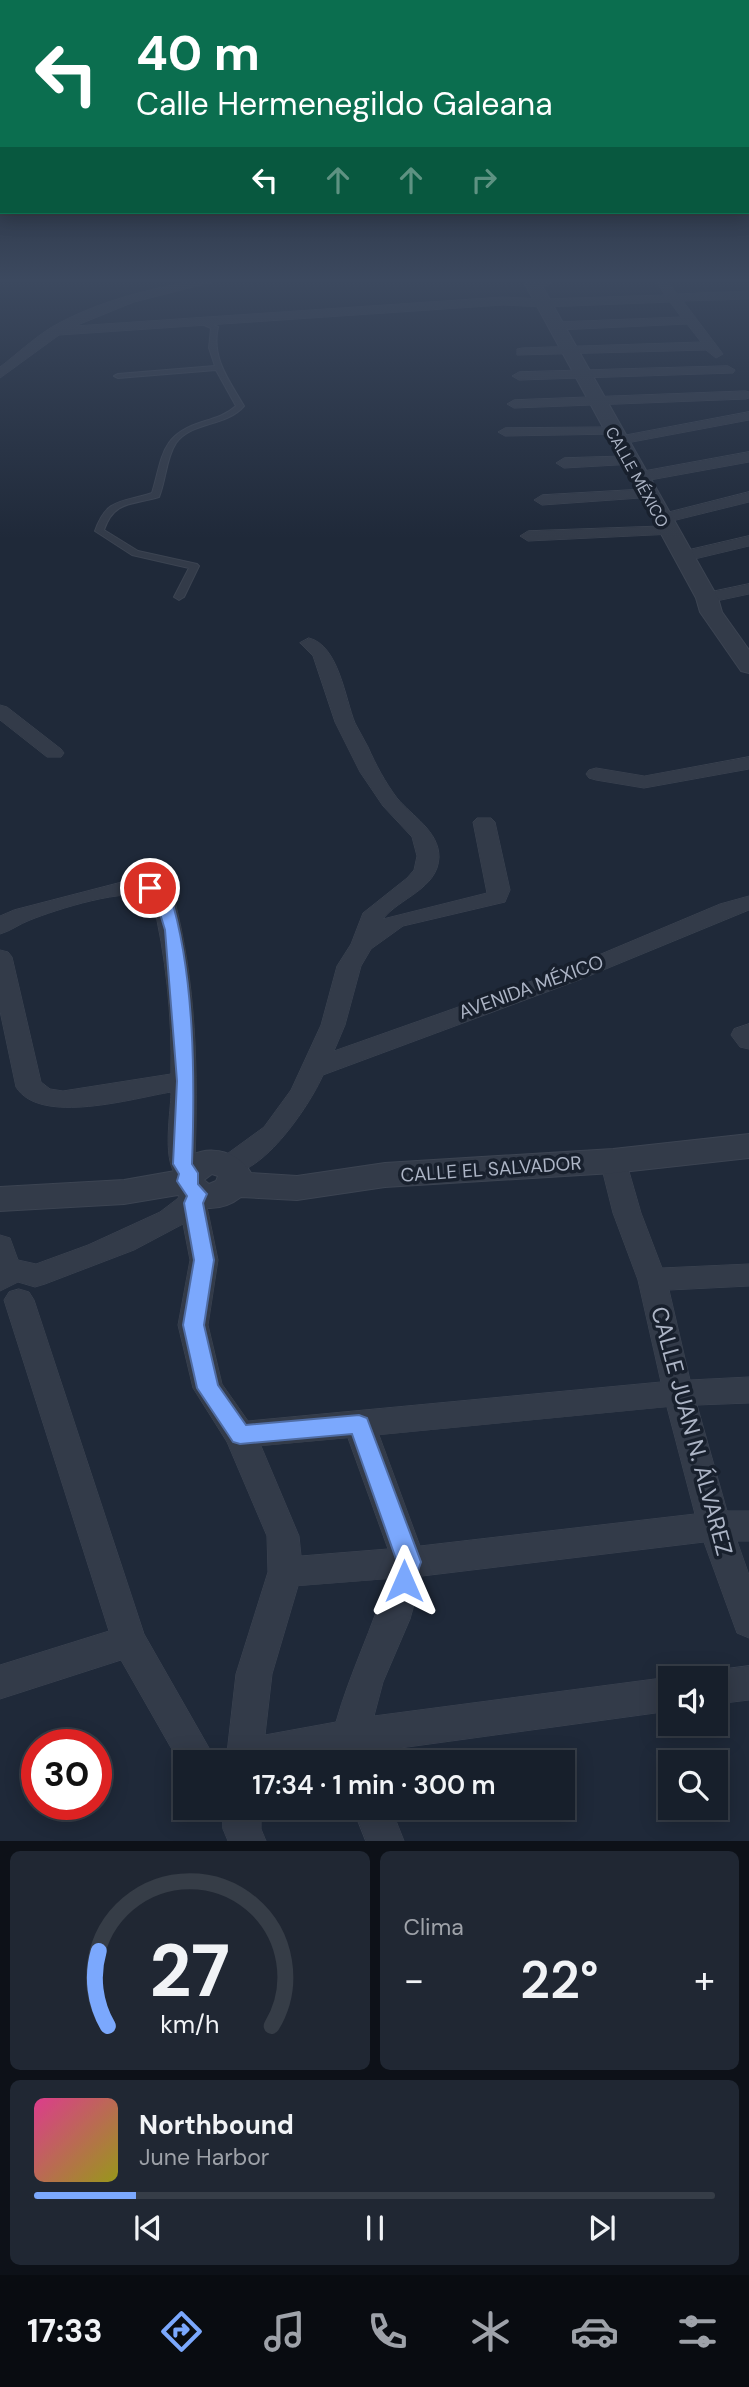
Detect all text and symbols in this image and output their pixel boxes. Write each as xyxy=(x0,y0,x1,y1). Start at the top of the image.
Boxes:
text: 40 m xyxy=(136,21,260,85)
icon: left xyxy=(21,28,112,119)
text: Calle Hermenegildo Galeana xyxy=(136,83,553,125)
icon: left xyxy=(246,161,284,199)
icon: ahead xyxy=(319,161,357,199)
icon: ahead xyxy=(392,161,430,199)
icon: right xyxy=(465,161,503,199)
street label: CALLE MÉXICO xyxy=(601,423,673,531)
pin xyxy=(120,858,180,918)
icon: arrive xyxy=(131,869,169,907)
street label: AVENIDA MÉXICO xyxy=(455,949,607,1025)
street label: CALLE EL SALVADOR xyxy=(400,1150,582,1188)
street label: CALLE JUAN N. ÁLVAREZ xyxy=(644,1303,740,1559)
position arrow xyxy=(367,1544,441,1618)
map controls xyxy=(658,1666,728,1820)
button: sound xyxy=(658,1666,728,1736)
speed limit sign: 30 xyxy=(21,1729,112,1820)
button: search xyxy=(658,1750,728,1820)
text: 17:34 · 1 min · 300 m xyxy=(252,1768,496,1802)
text: Clima xyxy=(404,1912,464,1942)
text: 27 xyxy=(149,1925,230,2020)
text: 22° xyxy=(520,1946,599,2014)
text: − xyxy=(404,1955,424,2005)
text: + xyxy=(694,1955,715,2005)
text: km/h xyxy=(160,2008,219,2041)
text: Northbound xyxy=(139,2108,294,2142)
text: June Harbor xyxy=(139,2142,269,2172)
icon: previous xyxy=(129,2209,167,2247)
icon: pause xyxy=(356,2209,394,2247)
icon: next xyxy=(583,2209,621,2247)
icon: directions xyxy=(157,2307,206,2356)
icon: music xyxy=(260,2307,309,2356)
icon: phone xyxy=(363,2307,412,2356)
icon: climate xyxy=(466,2307,515,2356)
icon: car xyxy=(570,2307,619,2356)
icon: filters xyxy=(673,2307,722,2356)
text: 17:33 xyxy=(27,2310,103,2352)

